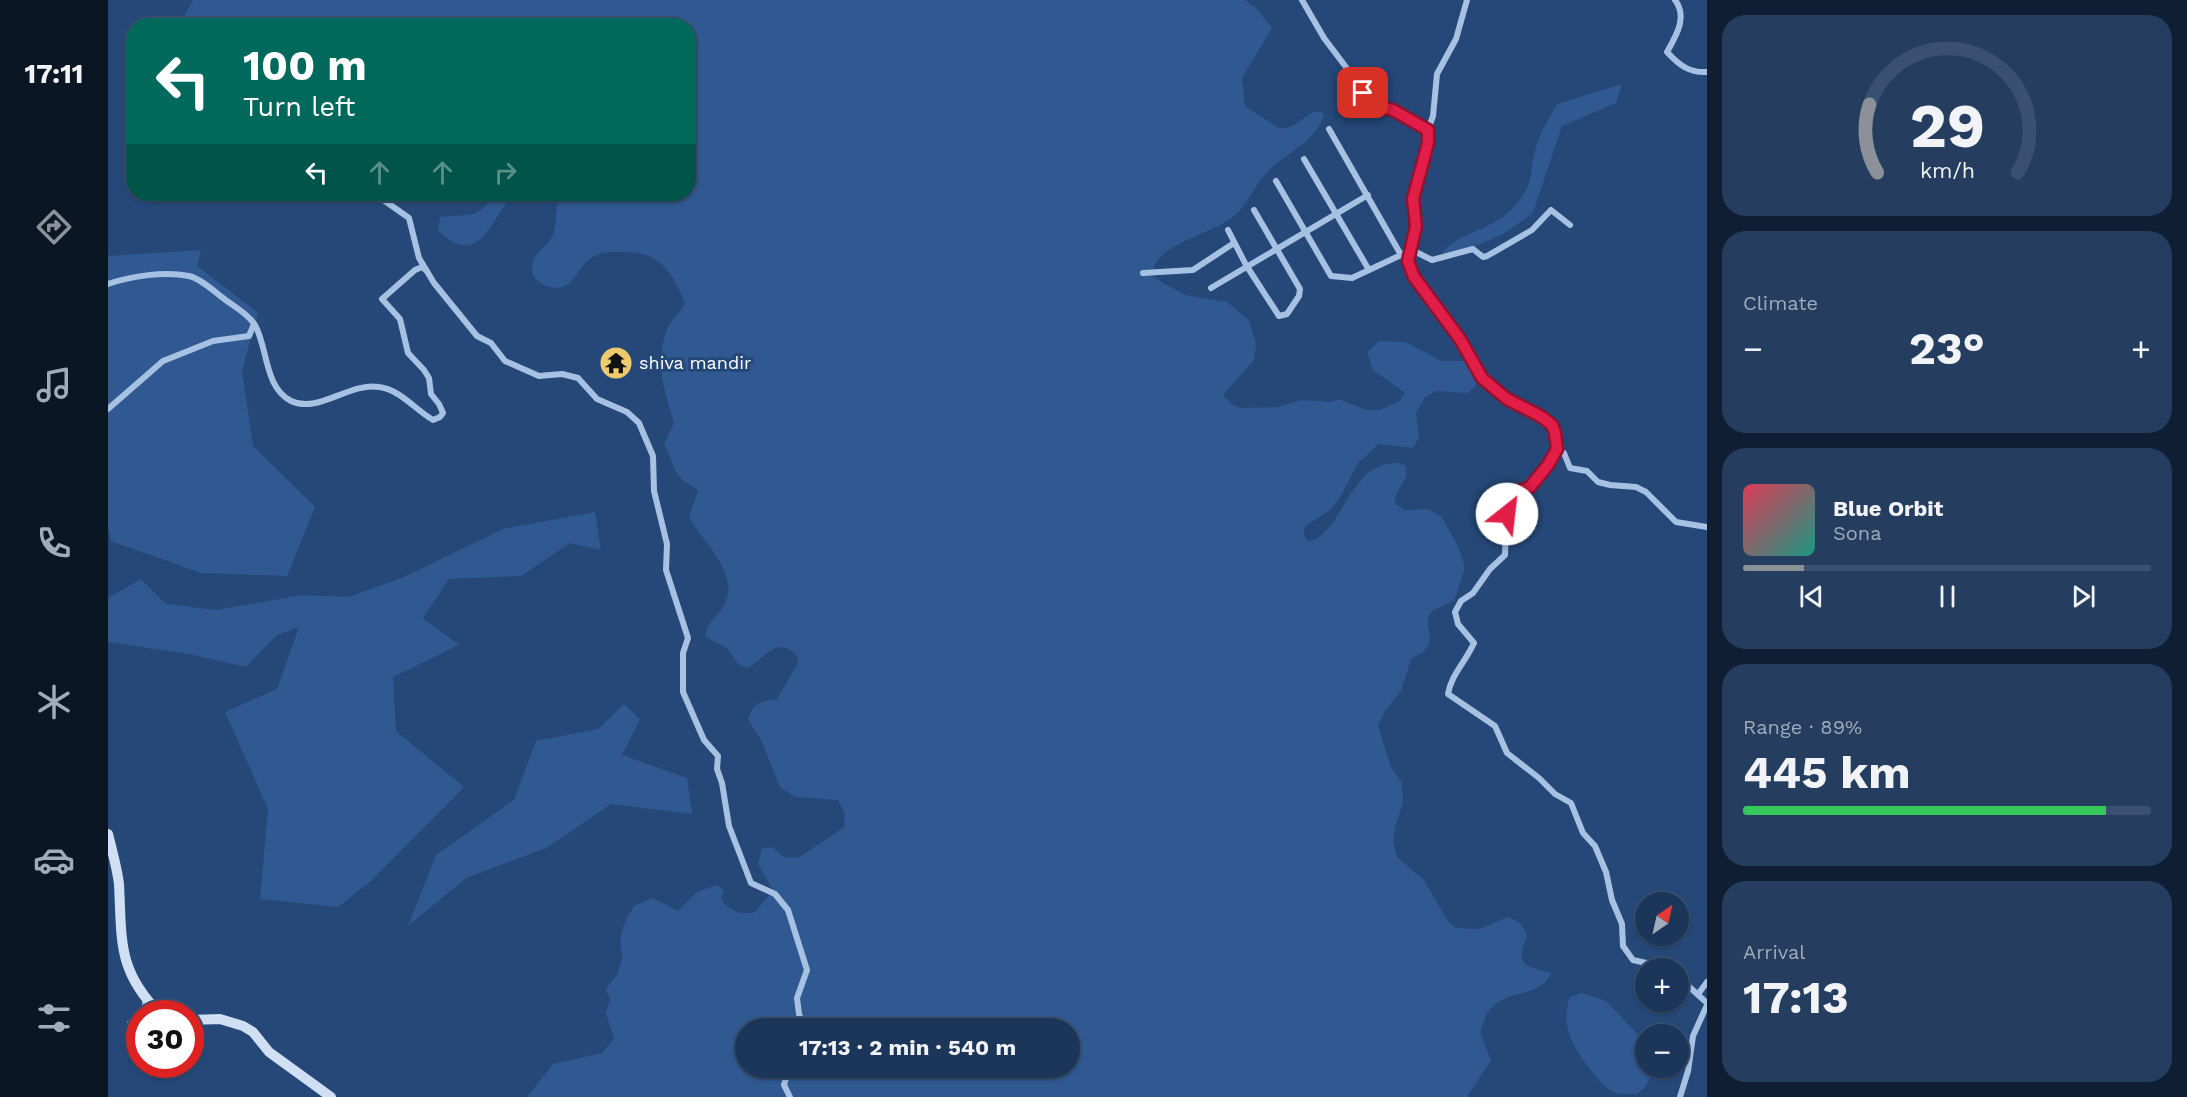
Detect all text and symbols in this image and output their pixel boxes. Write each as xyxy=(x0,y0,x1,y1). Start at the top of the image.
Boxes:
text: 100 m xyxy=(243,41,367,90)
icon: left xyxy=(144,42,222,120)
text: 17:11 xyxy=(25,58,84,90)
pin xyxy=(1337,67,1388,118)
icon: arrive xyxy=(1346,76,1379,109)
text: 29 xyxy=(1909,89,1985,162)
text: Turn left xyxy=(243,91,355,123)
icon: left xyxy=(300,156,333,189)
icon: ahead xyxy=(363,156,396,189)
icon: ahead xyxy=(426,156,459,189)
icon: right xyxy=(489,156,522,189)
text: km/h xyxy=(1919,158,1975,183)
icon: directions xyxy=(33,206,75,248)
text: Climate xyxy=(1743,291,1818,315)
text: 23° xyxy=(1909,322,1985,375)
text: − xyxy=(1743,329,1763,368)
text: + xyxy=(2131,329,2151,368)
temple icon: shiva mandir xyxy=(598,345,634,381)
place label: shiva mandir xyxy=(639,352,751,373)
icon: music xyxy=(33,364,75,406)
position arrow xyxy=(1475,482,1539,546)
text: Blue Orbit xyxy=(1833,496,1943,521)
text: Sona xyxy=(1833,521,1882,545)
icon: phone xyxy=(33,522,75,564)
icon: previous xyxy=(1795,580,1828,613)
icon: pause xyxy=(1931,580,1964,613)
icon: next xyxy=(2067,580,2100,613)
icon: climate xyxy=(33,681,75,723)
text: Range · 89% xyxy=(1743,715,1862,739)
text: 445 km xyxy=(1743,746,1911,799)
icon: car xyxy=(33,839,75,881)
north arrow xyxy=(1635,892,1689,946)
map controls xyxy=(1635,892,1689,1078)
text: Arrival xyxy=(1743,940,1805,964)
button: + xyxy=(1635,958,1689,1012)
text: 17:13 xyxy=(1743,971,1849,1024)
icon: filters xyxy=(33,997,75,1039)
speed limit sign: 30 xyxy=(126,1000,204,1078)
button: − xyxy=(1635,1024,1689,1078)
text: 17:13 · 2 min · 540 m xyxy=(799,1035,1016,1060)

